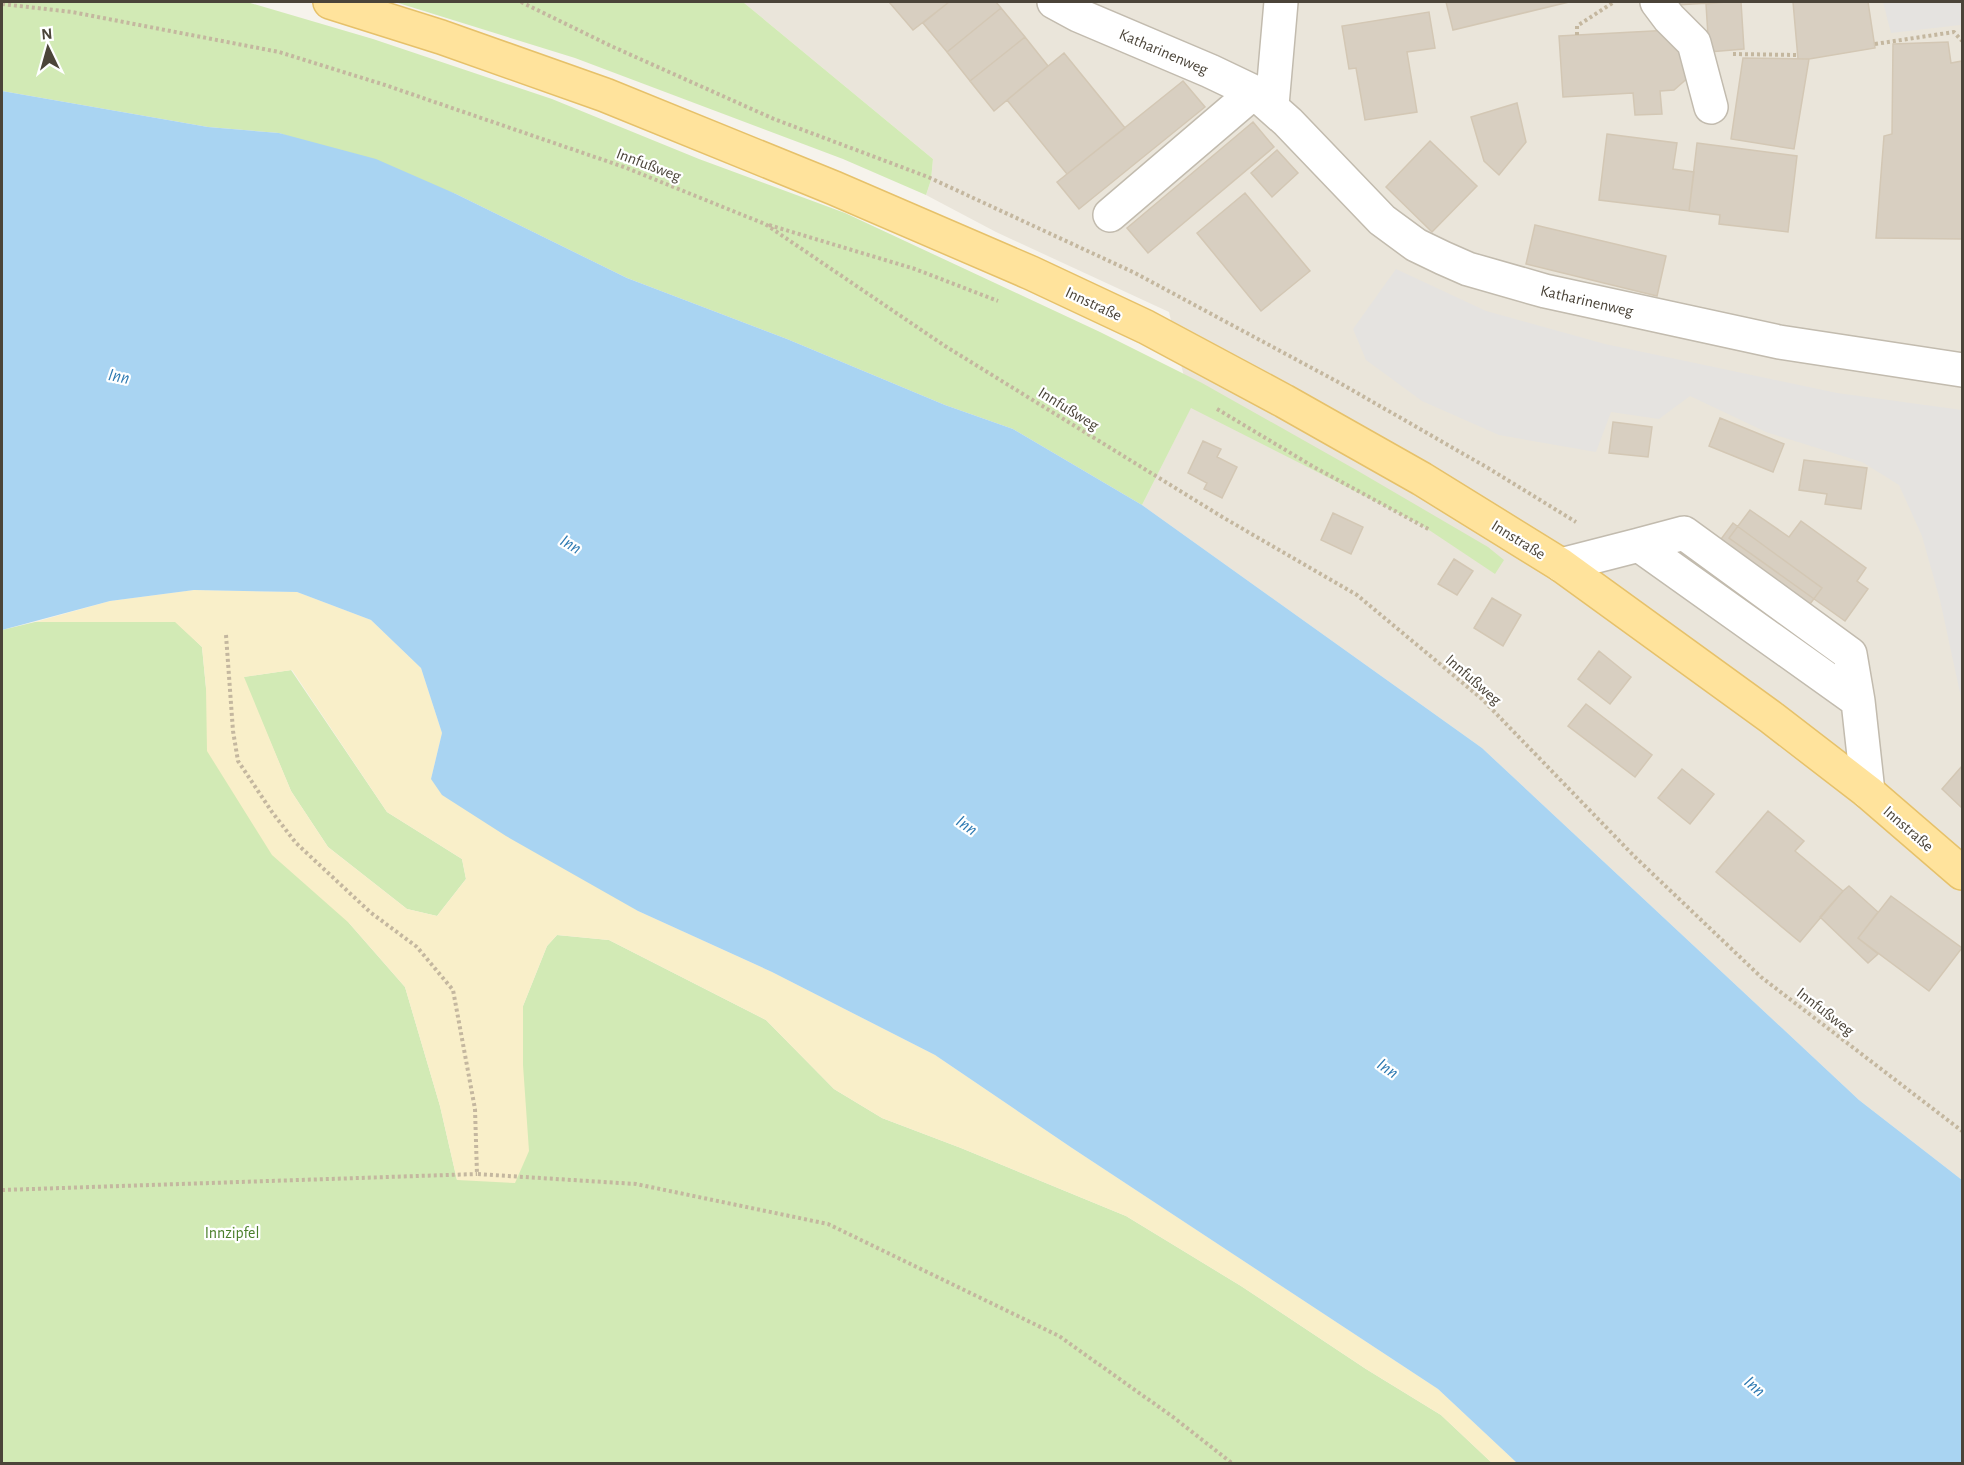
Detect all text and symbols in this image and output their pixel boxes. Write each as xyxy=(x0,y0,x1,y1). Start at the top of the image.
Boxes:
north arrow xyxy=(18,18,78,78)
text: N xyxy=(41,26,53,43)
street label: Katharinenweg xyxy=(1117,26,1211,78)
street label: Innfußweg xyxy=(614,145,683,185)
street label: Katharinenweg xyxy=(1539,283,1635,319)
street label: Innstraße xyxy=(1063,284,1124,324)
water label: Inn xyxy=(107,366,131,388)
street label: Innfußweg xyxy=(1035,384,1102,434)
street label: Innstraße xyxy=(1489,517,1548,563)
water label: Inn xyxy=(557,532,584,558)
street label: Innfußweg xyxy=(1443,651,1504,708)
street label: Innstraße xyxy=(1880,803,1936,855)
water label: Inn xyxy=(953,812,980,839)
street label: Innfußweg xyxy=(1794,985,1857,1039)
water label: Inn xyxy=(1374,1055,1401,1082)
park label: Innzipfel xyxy=(205,1225,259,1241)
water label: Inn xyxy=(1740,1373,1768,1401)

